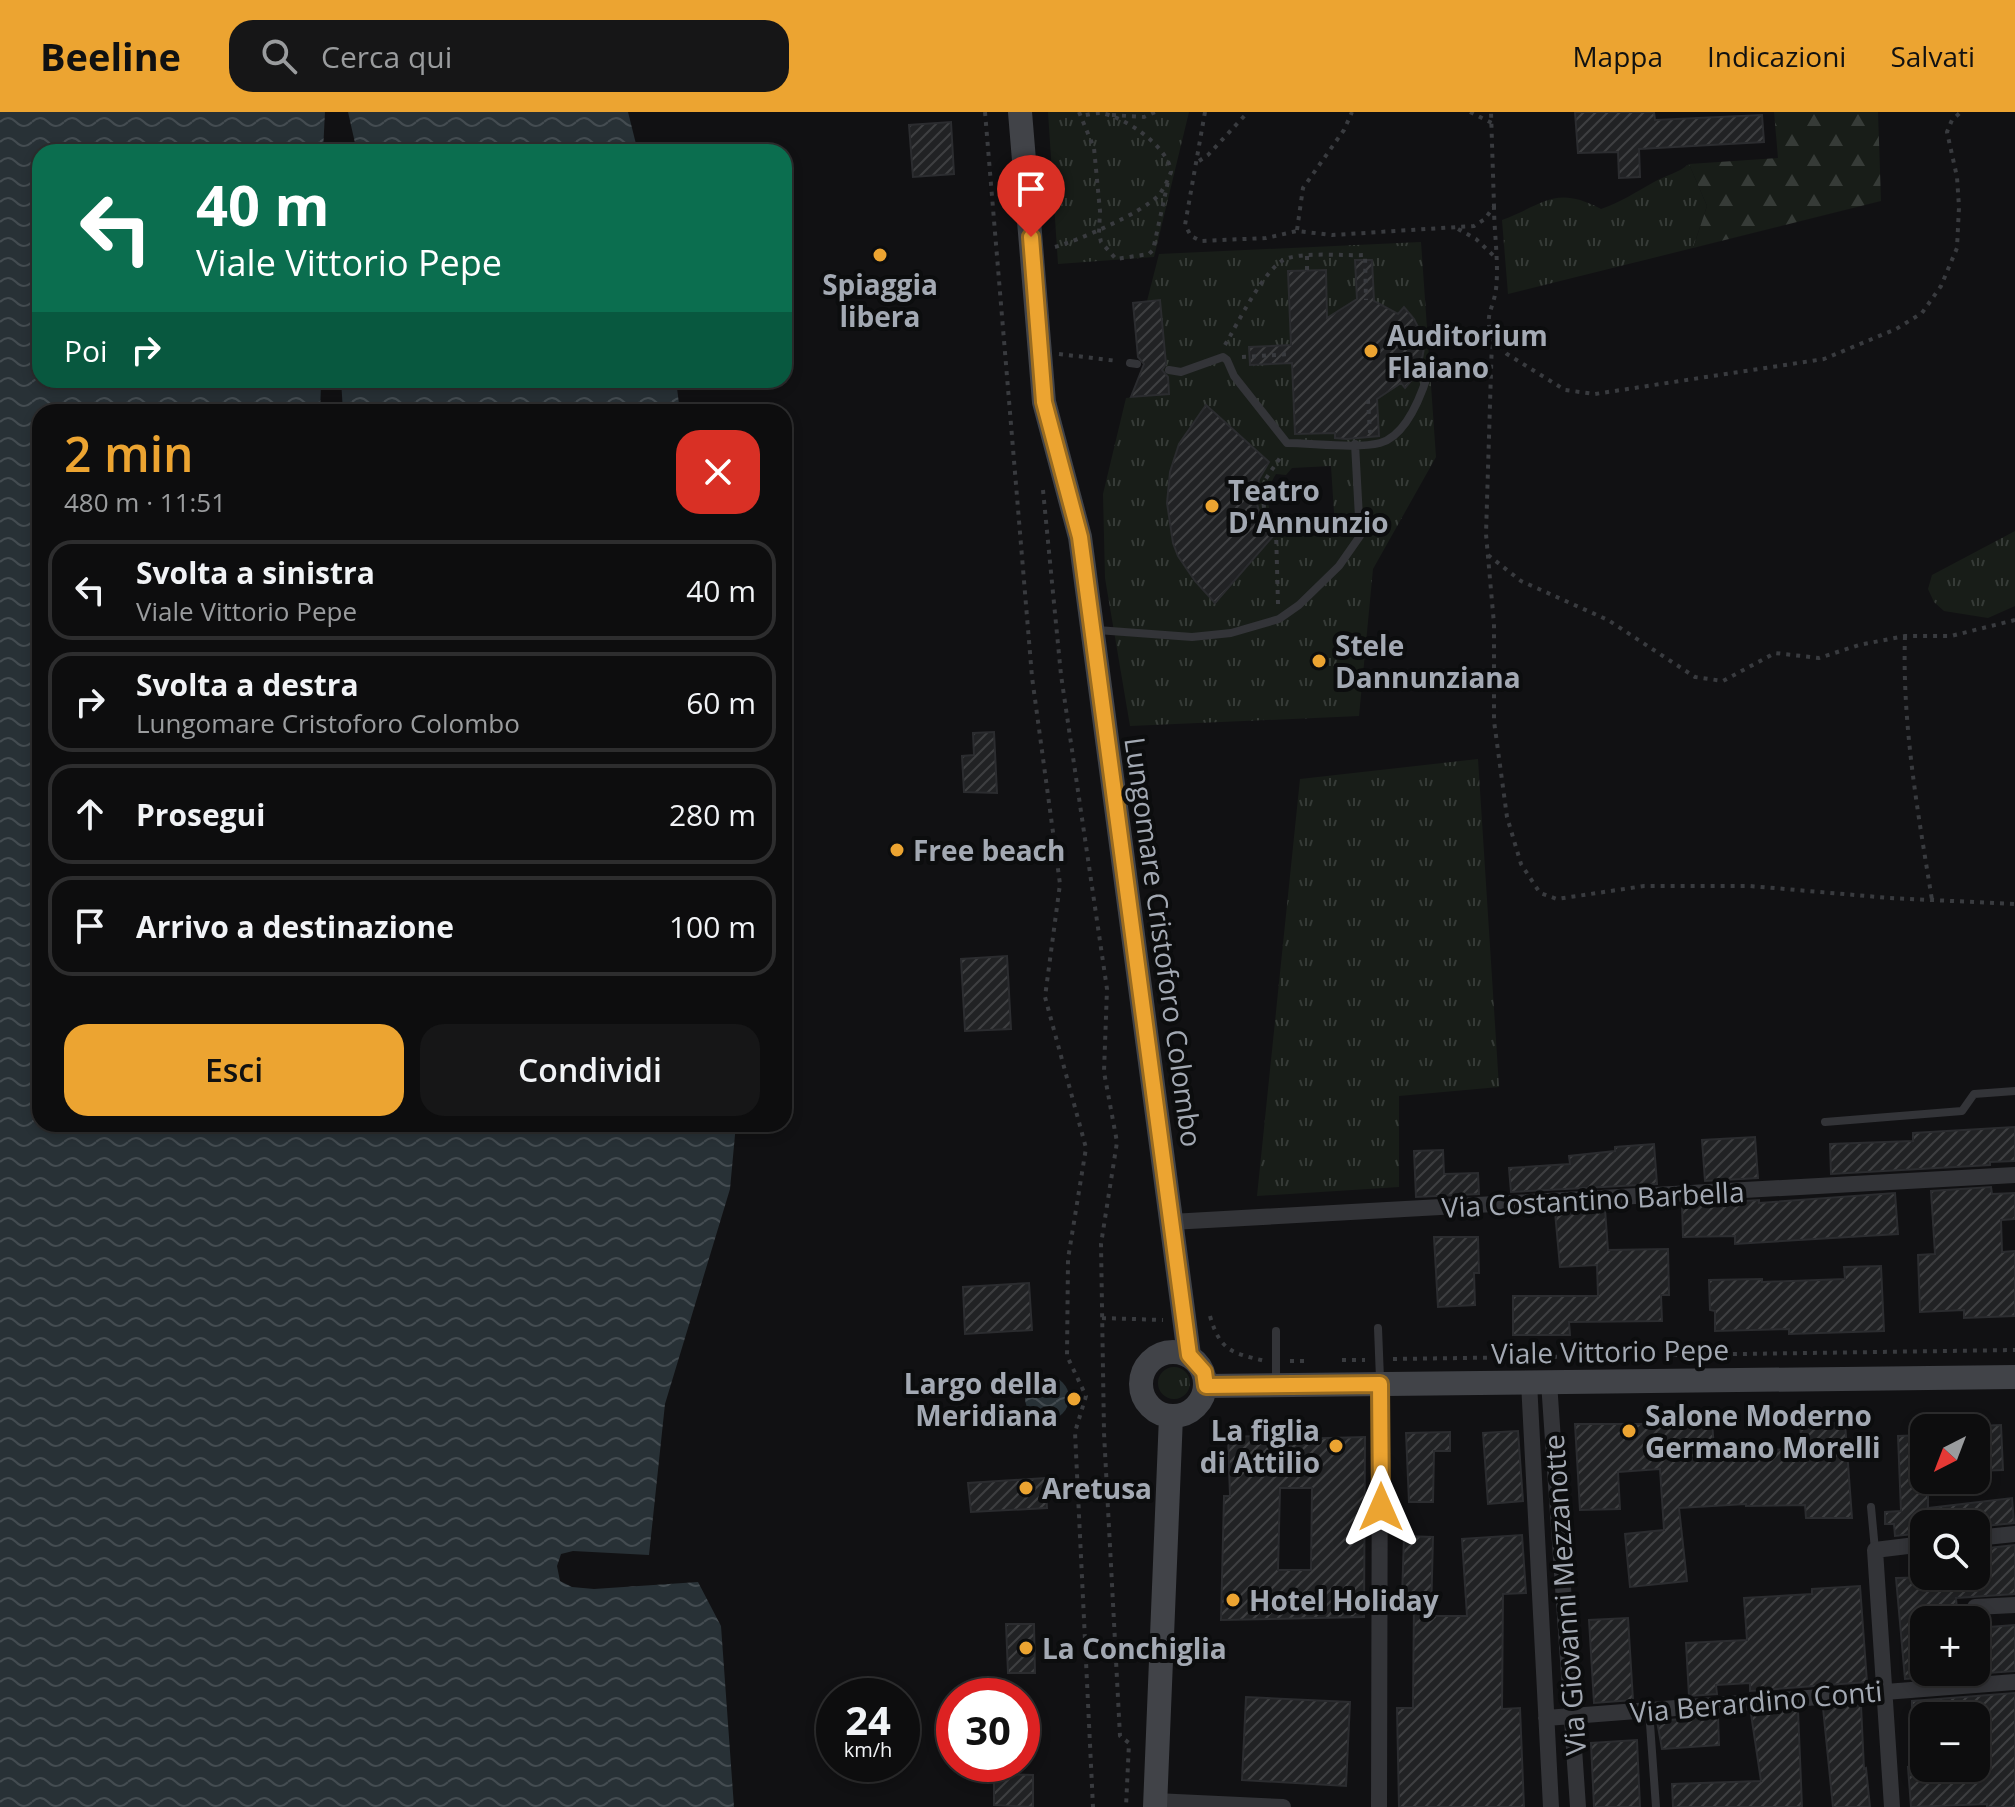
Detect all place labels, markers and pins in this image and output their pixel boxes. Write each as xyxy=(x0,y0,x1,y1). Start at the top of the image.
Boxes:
pin xyxy=(997,155,1065,237)
marker: Spiaggia libera xyxy=(871,246,889,264)
place label: Spiaggia libera xyxy=(822,265,938,335)
place label: Auditorium Flaiano xyxy=(1387,316,1548,386)
marker: Auditorium Flaiano xyxy=(1362,342,1380,360)
place label: Teatro D'Annunzio xyxy=(1228,471,1389,541)
marker: Teatro D'Annunzio xyxy=(1203,497,1221,515)
place label: Stele Dannunziana xyxy=(1335,626,1521,696)
marker: Stele Dannunziana xyxy=(1310,652,1328,670)
place label: Free beach xyxy=(913,831,1065,869)
marker: Free beach xyxy=(888,841,906,859)
place label: Largo della Meridiana xyxy=(904,1364,1058,1434)
marker: Largo della Meridiana xyxy=(1065,1390,1083,1408)
place label: Salone Moderno Germano Morelli xyxy=(1645,1396,1881,1466)
place label: La figlia di Attilio xyxy=(1200,1411,1320,1481)
marker: Salone Moderno Germano Morelli xyxy=(1620,1422,1638,1440)
marker: La figlia di Attilio xyxy=(1327,1437,1345,1455)
place label: Aretusa xyxy=(1042,1469,1152,1507)
marker: Aretusa xyxy=(1017,1479,1035,1497)
place label: Hotel Holiday xyxy=(1249,1581,1439,1619)
marker: Hotel Holiday xyxy=(1224,1591,1242,1609)
place label: La Conchiglia xyxy=(1042,1629,1227,1667)
marker: La Conchiglia xyxy=(1017,1639,1035,1657)

